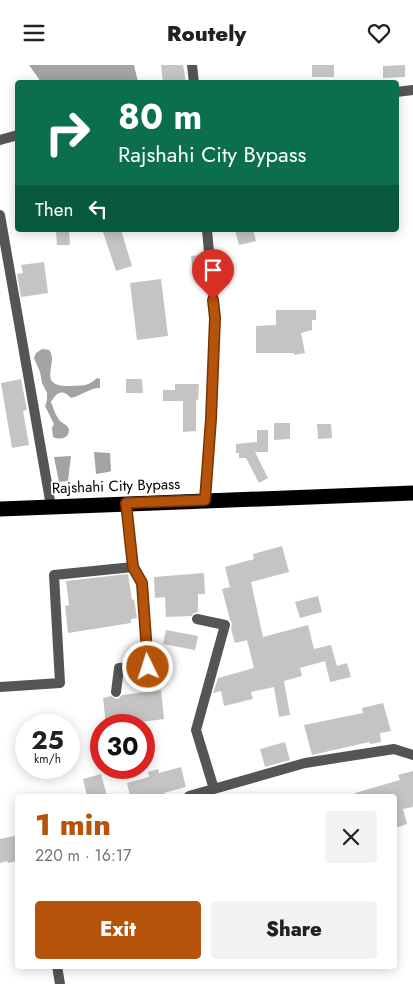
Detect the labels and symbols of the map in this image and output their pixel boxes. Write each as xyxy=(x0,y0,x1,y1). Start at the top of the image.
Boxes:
pin xyxy=(192,249,234,300)
street label: Rajshahi City Bypass xyxy=(51,473,181,499)
position arrow xyxy=(121,640,173,692)
speed limit sign: 30 xyxy=(90,714,155,779)

